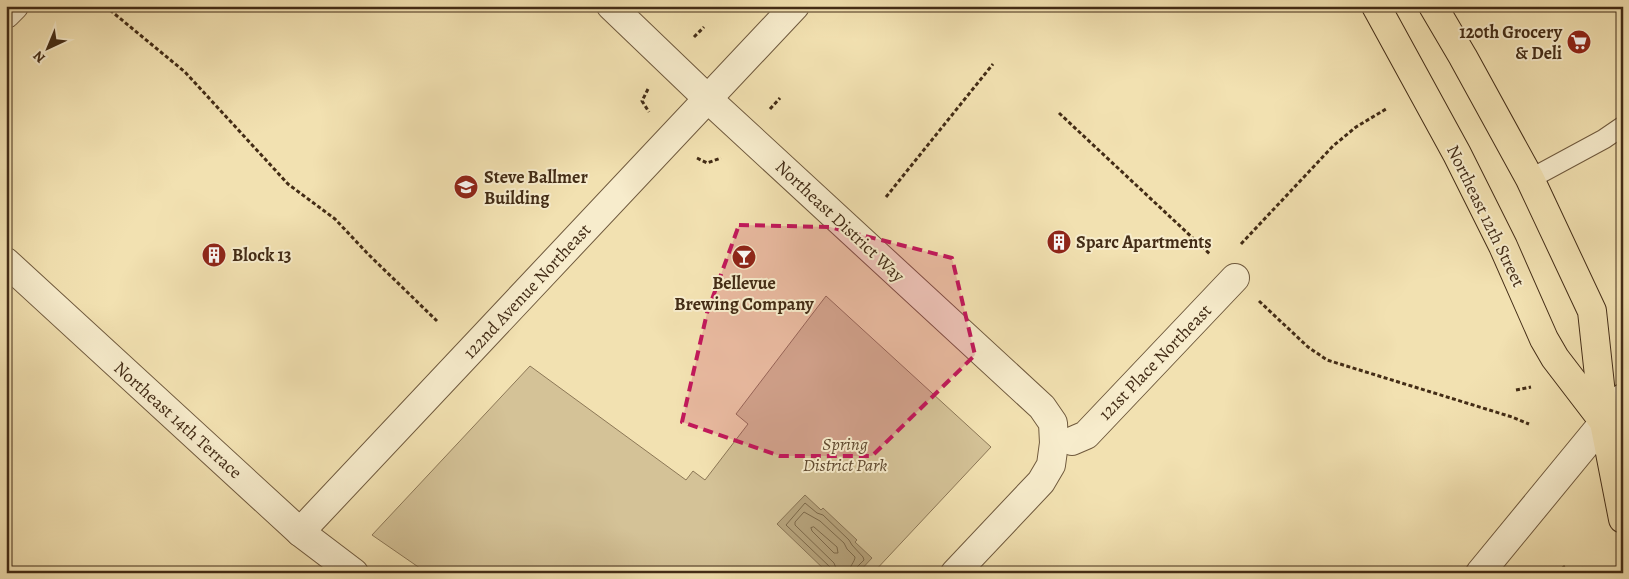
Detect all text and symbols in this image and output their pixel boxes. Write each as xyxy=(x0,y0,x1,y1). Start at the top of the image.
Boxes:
place label: 120th Grocery & Deli xyxy=(1459,20,1563,65)
north arrow xyxy=(22,22,72,72)
supermarket icon: 120th Grocery & Deli xyxy=(1566,29,1592,55)
text: N xyxy=(29,47,50,67)
street label: Northeast 12th Street xyxy=(1441,141,1531,291)
street label: Northeast District Way xyxy=(770,155,911,288)
place label: Steve Ballmer Building xyxy=(484,165,588,210)
school or university icon: Steve Ballmer Building xyxy=(453,174,479,200)
street label: 122nd Avenue Northeast xyxy=(458,218,596,364)
building icon: Sparc Apartments xyxy=(1046,229,1072,255)
place label: Sparc Apartments xyxy=(1076,230,1212,254)
building icon: Block 13 xyxy=(201,242,227,268)
place label: Block 13 xyxy=(232,243,292,267)
bar icon: Bellevue Brewing Company xyxy=(731,244,757,270)
place label: Bellevue Brewing Company xyxy=(674,271,814,316)
street label: 121st Place Northeast xyxy=(1093,299,1217,425)
street label: Northeast 14th Terrace xyxy=(109,356,247,484)
park label: Spring District Park xyxy=(803,432,887,477)

